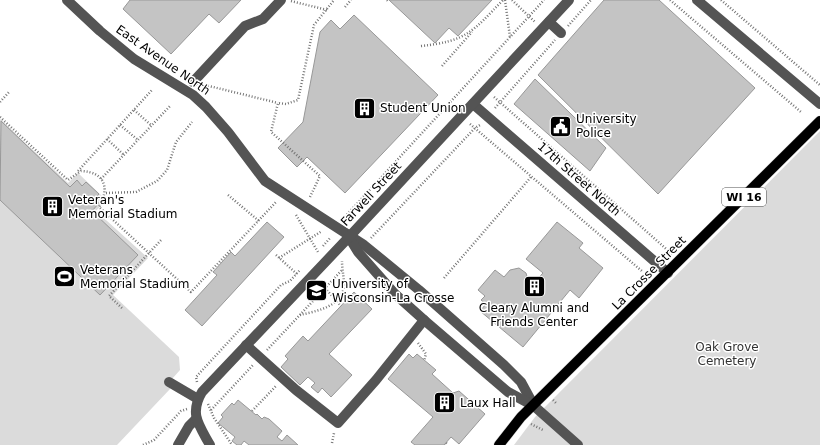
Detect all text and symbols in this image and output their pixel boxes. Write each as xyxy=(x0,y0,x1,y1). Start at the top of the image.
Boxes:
street label: East Avenue North xyxy=(113,22,213,98)
building icon: Student Union xyxy=(352,95,378,121)
place label: Student Union xyxy=(380,101,466,115)
place label: University Police xyxy=(576,112,637,140)
public building icon: University Police xyxy=(548,113,574,139)
street label: 17th Street North xyxy=(535,139,623,219)
street label: Farwell Street xyxy=(338,159,404,229)
road number: WI 16 xyxy=(722,188,766,206)
place label: Veteran's Memorial Stadium xyxy=(68,193,177,221)
building icon: Veteran's Memorial Stadium xyxy=(39,194,65,220)
street label: La Crosse Street xyxy=(609,233,689,313)
place label: Veterans Memorial Stadium xyxy=(80,263,189,291)
sports icon: Veterans Memorial Stadium xyxy=(52,264,78,290)
building icon: Cleary Alumni and Friends Center xyxy=(521,274,547,300)
place label: University of Wisconsin-La Crosse xyxy=(332,277,454,305)
school or university icon: University of Wisconsin-La Crosse xyxy=(303,278,329,304)
place label: Cleary Alumni and Friends Center xyxy=(479,301,589,329)
park label: Oak Grove Cemetery xyxy=(695,340,759,368)
building icon: Laux Hall xyxy=(432,390,458,416)
place label: Laux Hall xyxy=(460,396,516,410)

